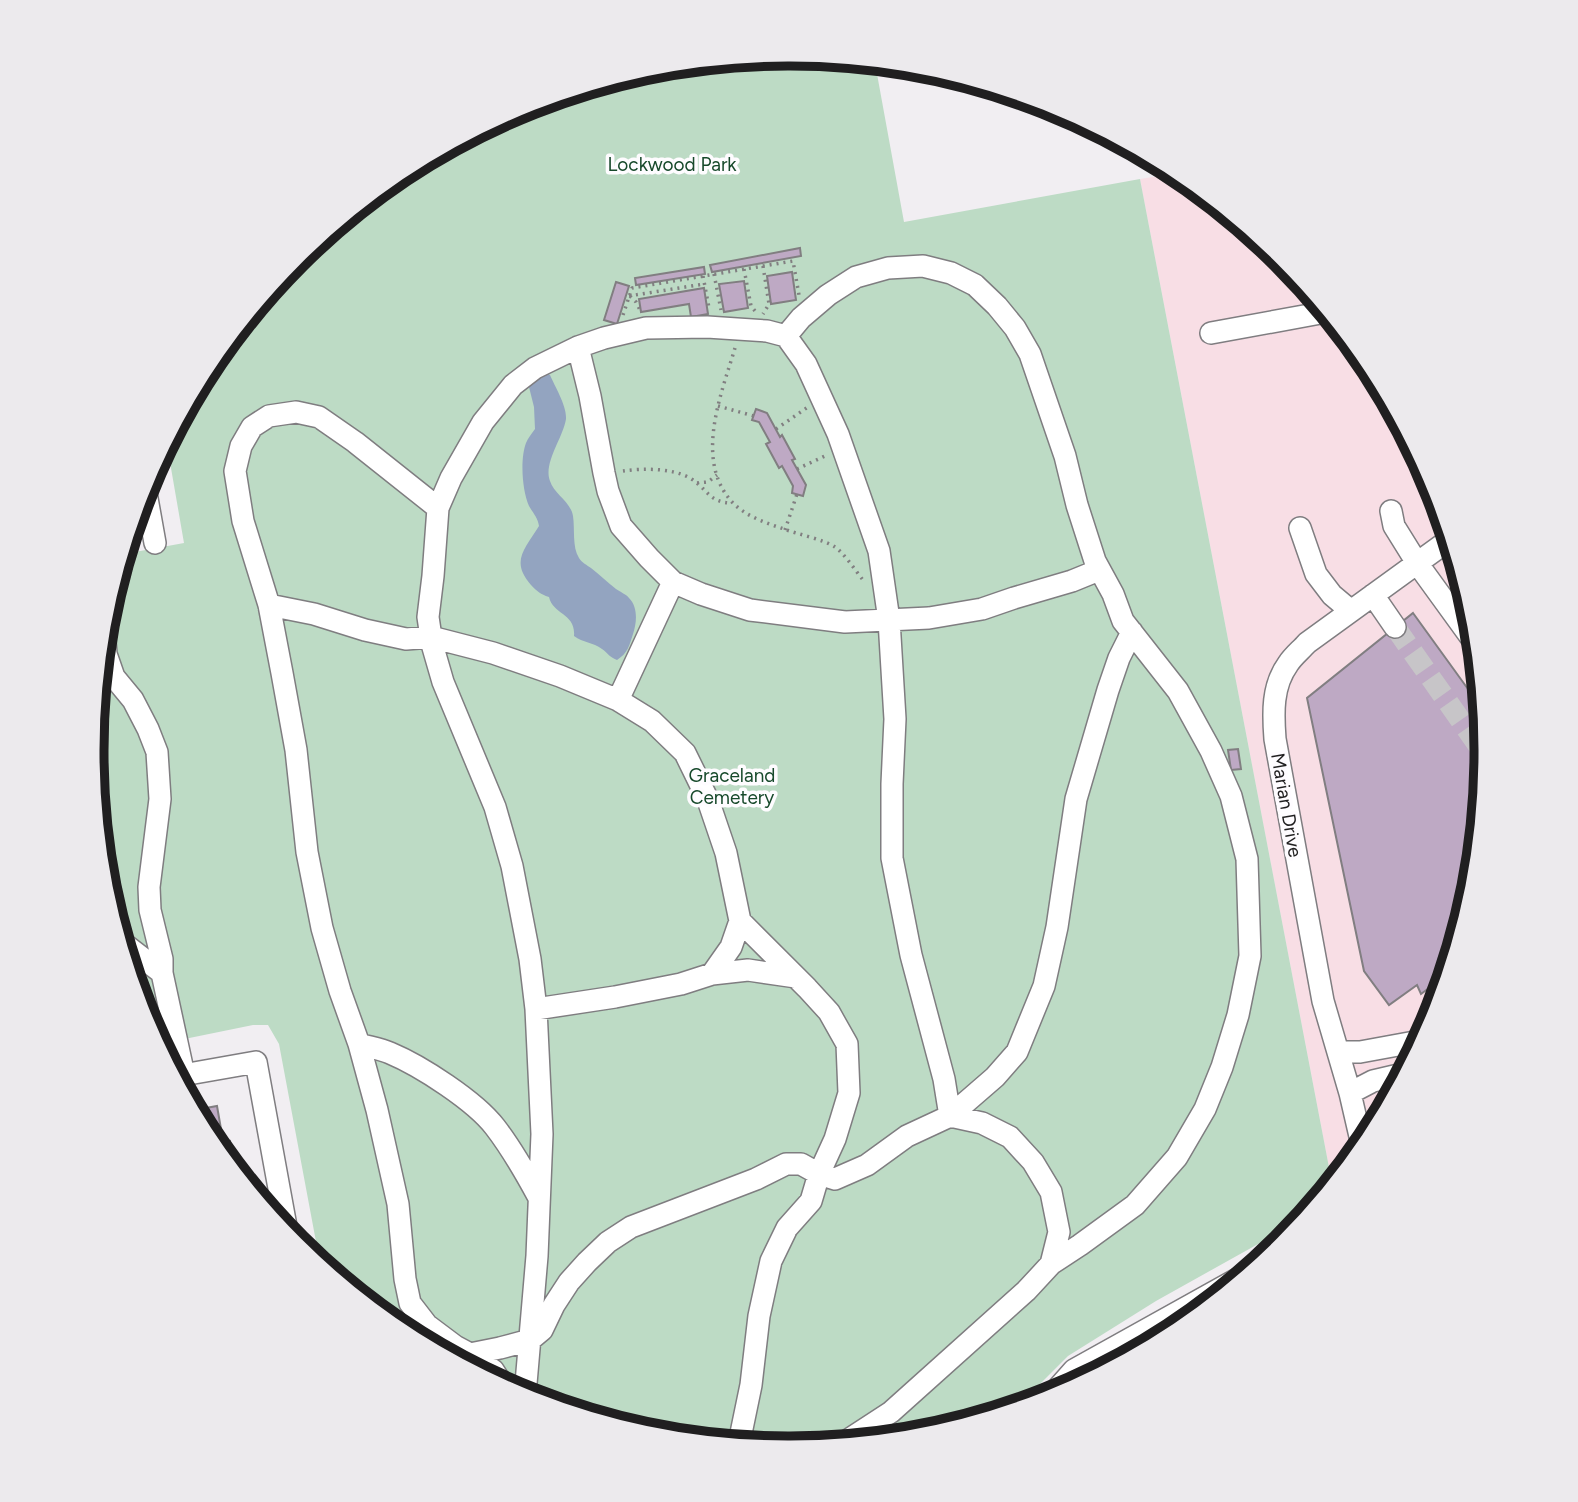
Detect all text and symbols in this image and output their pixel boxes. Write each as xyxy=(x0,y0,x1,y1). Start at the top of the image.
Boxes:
park label: Lockwood Park xyxy=(607,153,737,176)
street label: Marian Drive xyxy=(1266,751,1307,859)
park label: Graceland Cemetery xyxy=(689,764,775,809)

